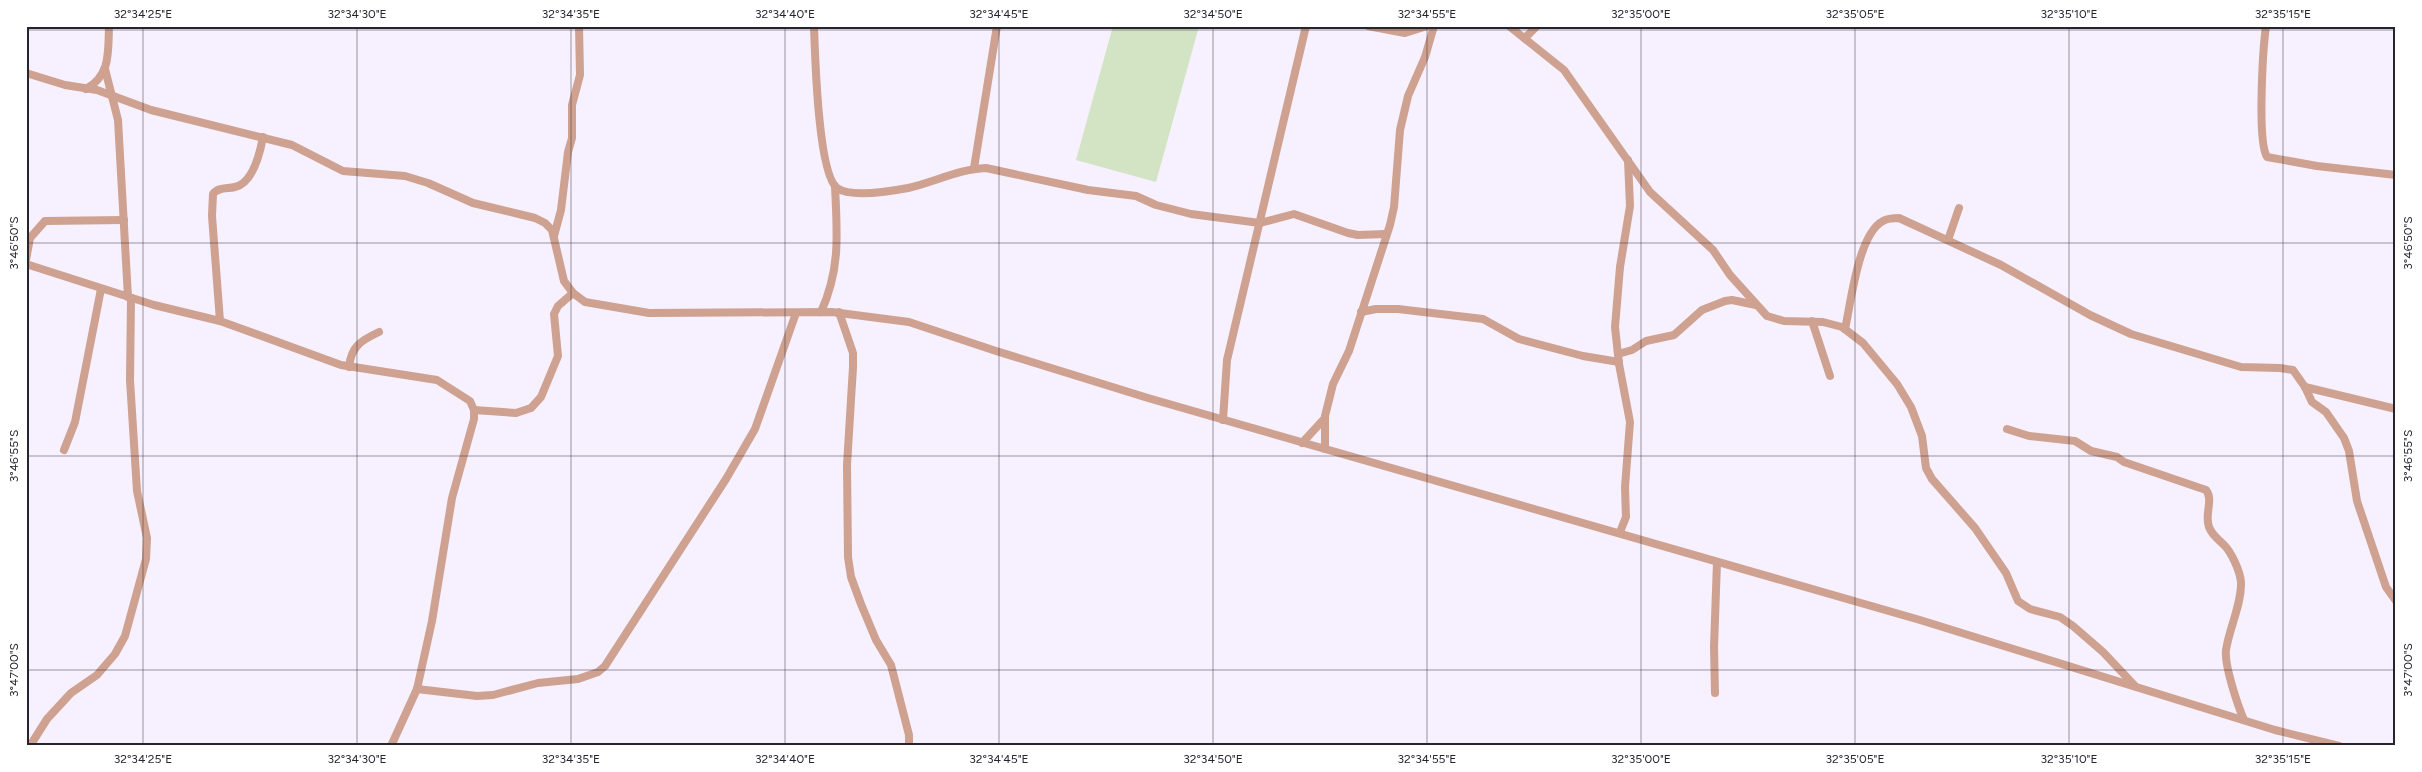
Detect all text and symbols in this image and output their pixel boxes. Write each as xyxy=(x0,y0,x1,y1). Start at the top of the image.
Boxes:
text: 32°34'25"E xyxy=(114,7,172,21)
text: 32°34'30"E xyxy=(327,7,387,21)
text: 32°34'35"E xyxy=(542,7,600,21)
text: 32°34'40"E xyxy=(755,7,815,21)
text: 32°34'45"E xyxy=(969,7,1029,21)
text: 32°34'50"E xyxy=(1183,7,1243,21)
text: 32°34'55"E xyxy=(1398,7,1456,21)
text: 32°35'00"E xyxy=(1611,7,1671,21)
text: 32°35'05"E xyxy=(1825,7,1885,21)
text: 32°35'10"E xyxy=(2040,7,2098,21)
text: 32°35'15"E xyxy=(2255,7,2311,21)
text: 3°46'50"S xyxy=(7,216,21,270)
text: 3°46'50"S xyxy=(2401,216,2415,270)
text: 3°46'55"S xyxy=(7,430,21,482)
text: 3°46'55"S xyxy=(2401,430,2415,482)
text: 3°47'00"S xyxy=(7,643,21,697)
text: 3°47'00"S xyxy=(2401,643,2415,697)
text: 32°34'25"E xyxy=(114,752,172,766)
text: 32°34'30"E xyxy=(327,752,387,766)
text: 32°34'35"E xyxy=(542,752,600,766)
text: 32°34'40"E xyxy=(755,752,815,766)
text: 32°34'45"E xyxy=(969,752,1029,766)
text: 32°34'50"E xyxy=(1183,752,1243,766)
text: 32°34'55"E xyxy=(1398,752,1456,766)
text: 32°35'00"E xyxy=(1611,752,1671,766)
text: 32°35'05"E xyxy=(1825,752,1885,766)
text: 32°35'10"E xyxy=(2040,752,2098,766)
text: 32°35'15"E xyxy=(2255,752,2311,766)

